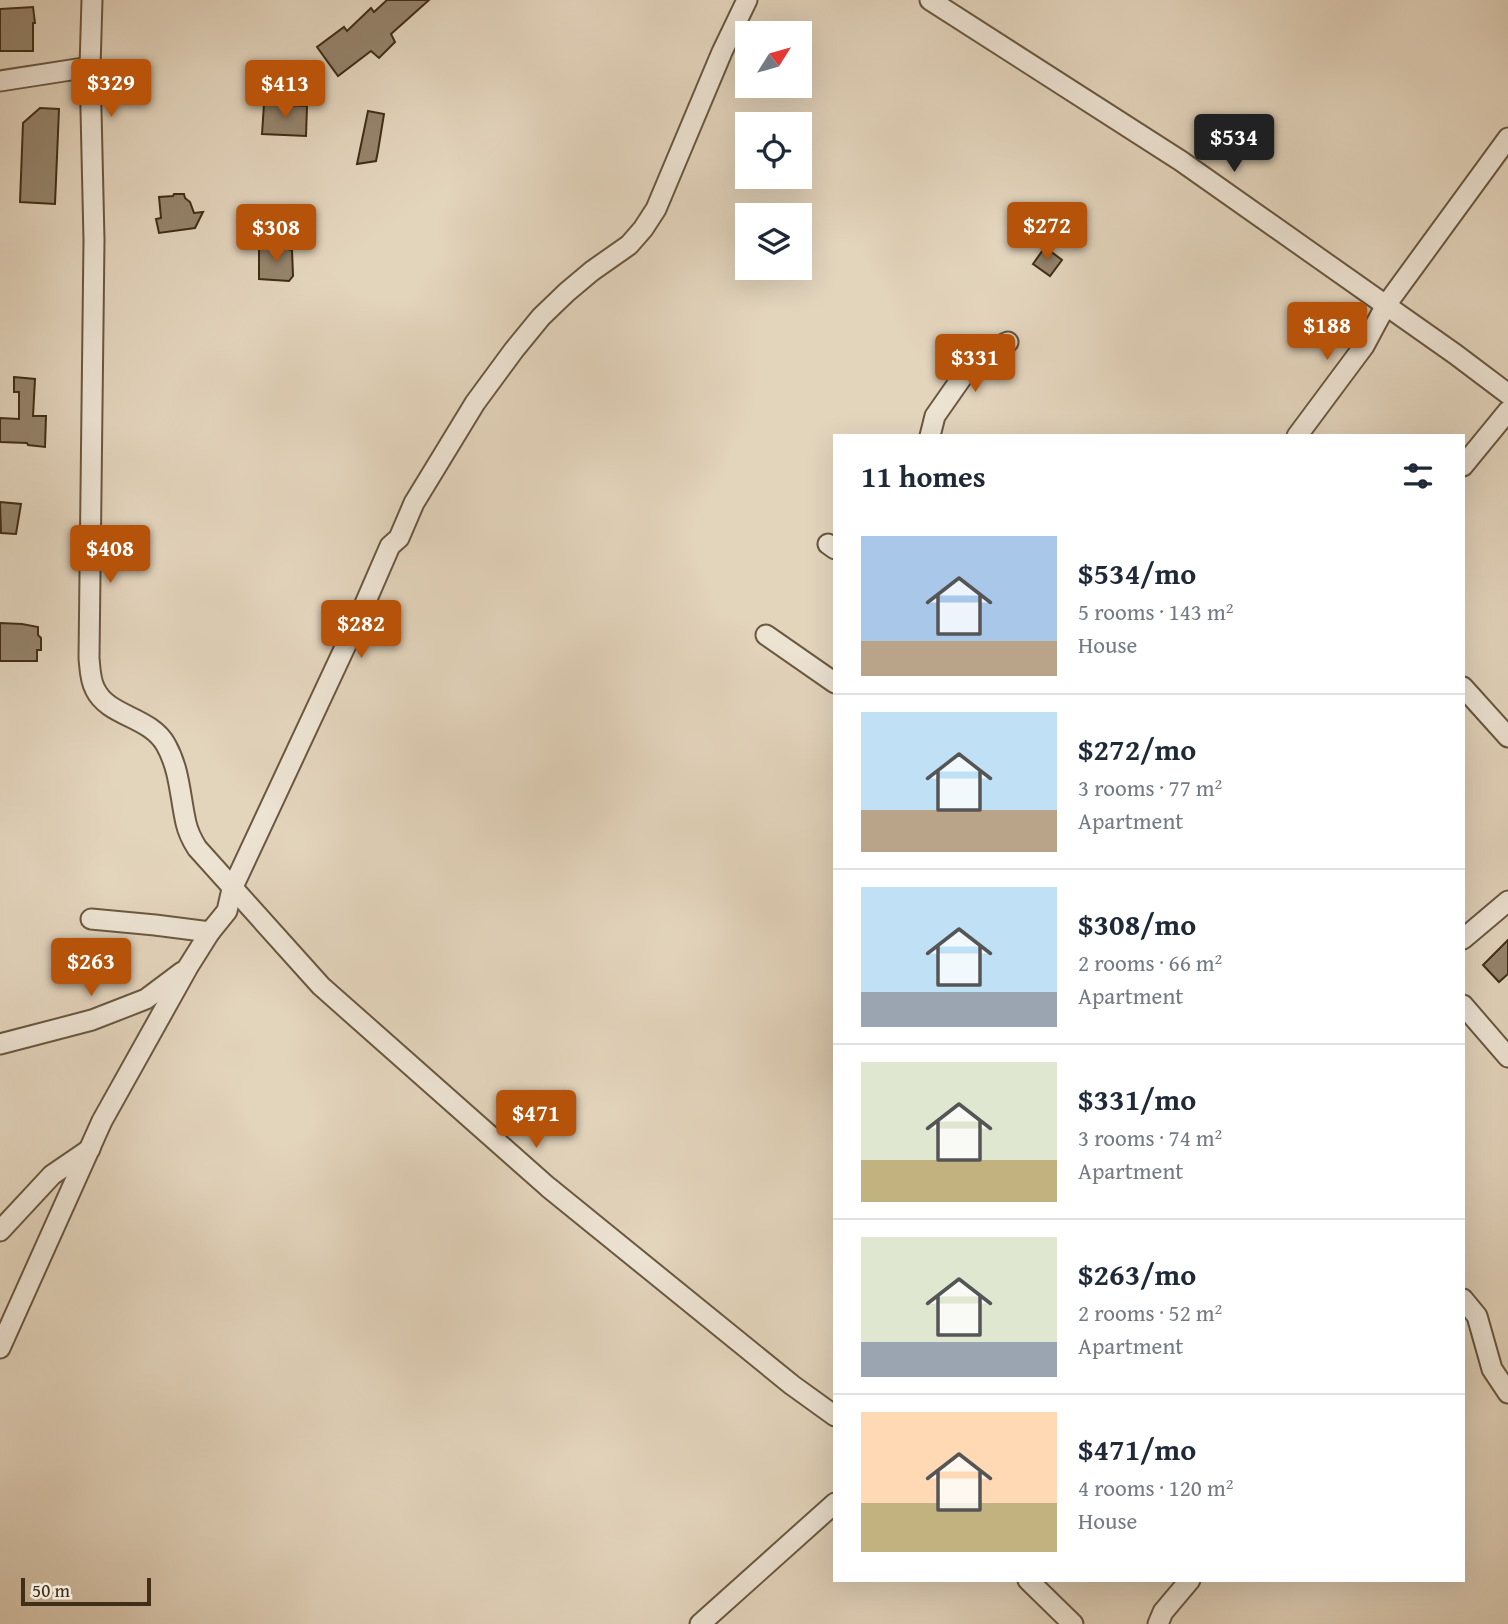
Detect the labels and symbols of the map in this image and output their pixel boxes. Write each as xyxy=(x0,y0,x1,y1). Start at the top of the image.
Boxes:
north arrow xyxy=(735,21,812,98)
pin: $329 xyxy=(70,60,152,119)
pin: $413 xyxy=(244,60,326,120)
pin: $534 xyxy=(1193,114,1275,174)
pin: $272 xyxy=(1006,202,1088,262)
pin: $308 xyxy=(235,204,317,264)
pin: $188 xyxy=(1286,302,1368,362)
pin: $331 xyxy=(934,334,1016,394)
pin: $408 xyxy=(69,526,151,585)
pin: $282 xyxy=(320,600,402,660)
pin: $263 xyxy=(50,939,132,998)
pin: $471 xyxy=(495,1090,577,1150)
scale bar xyxy=(21,1575,150,1607)

